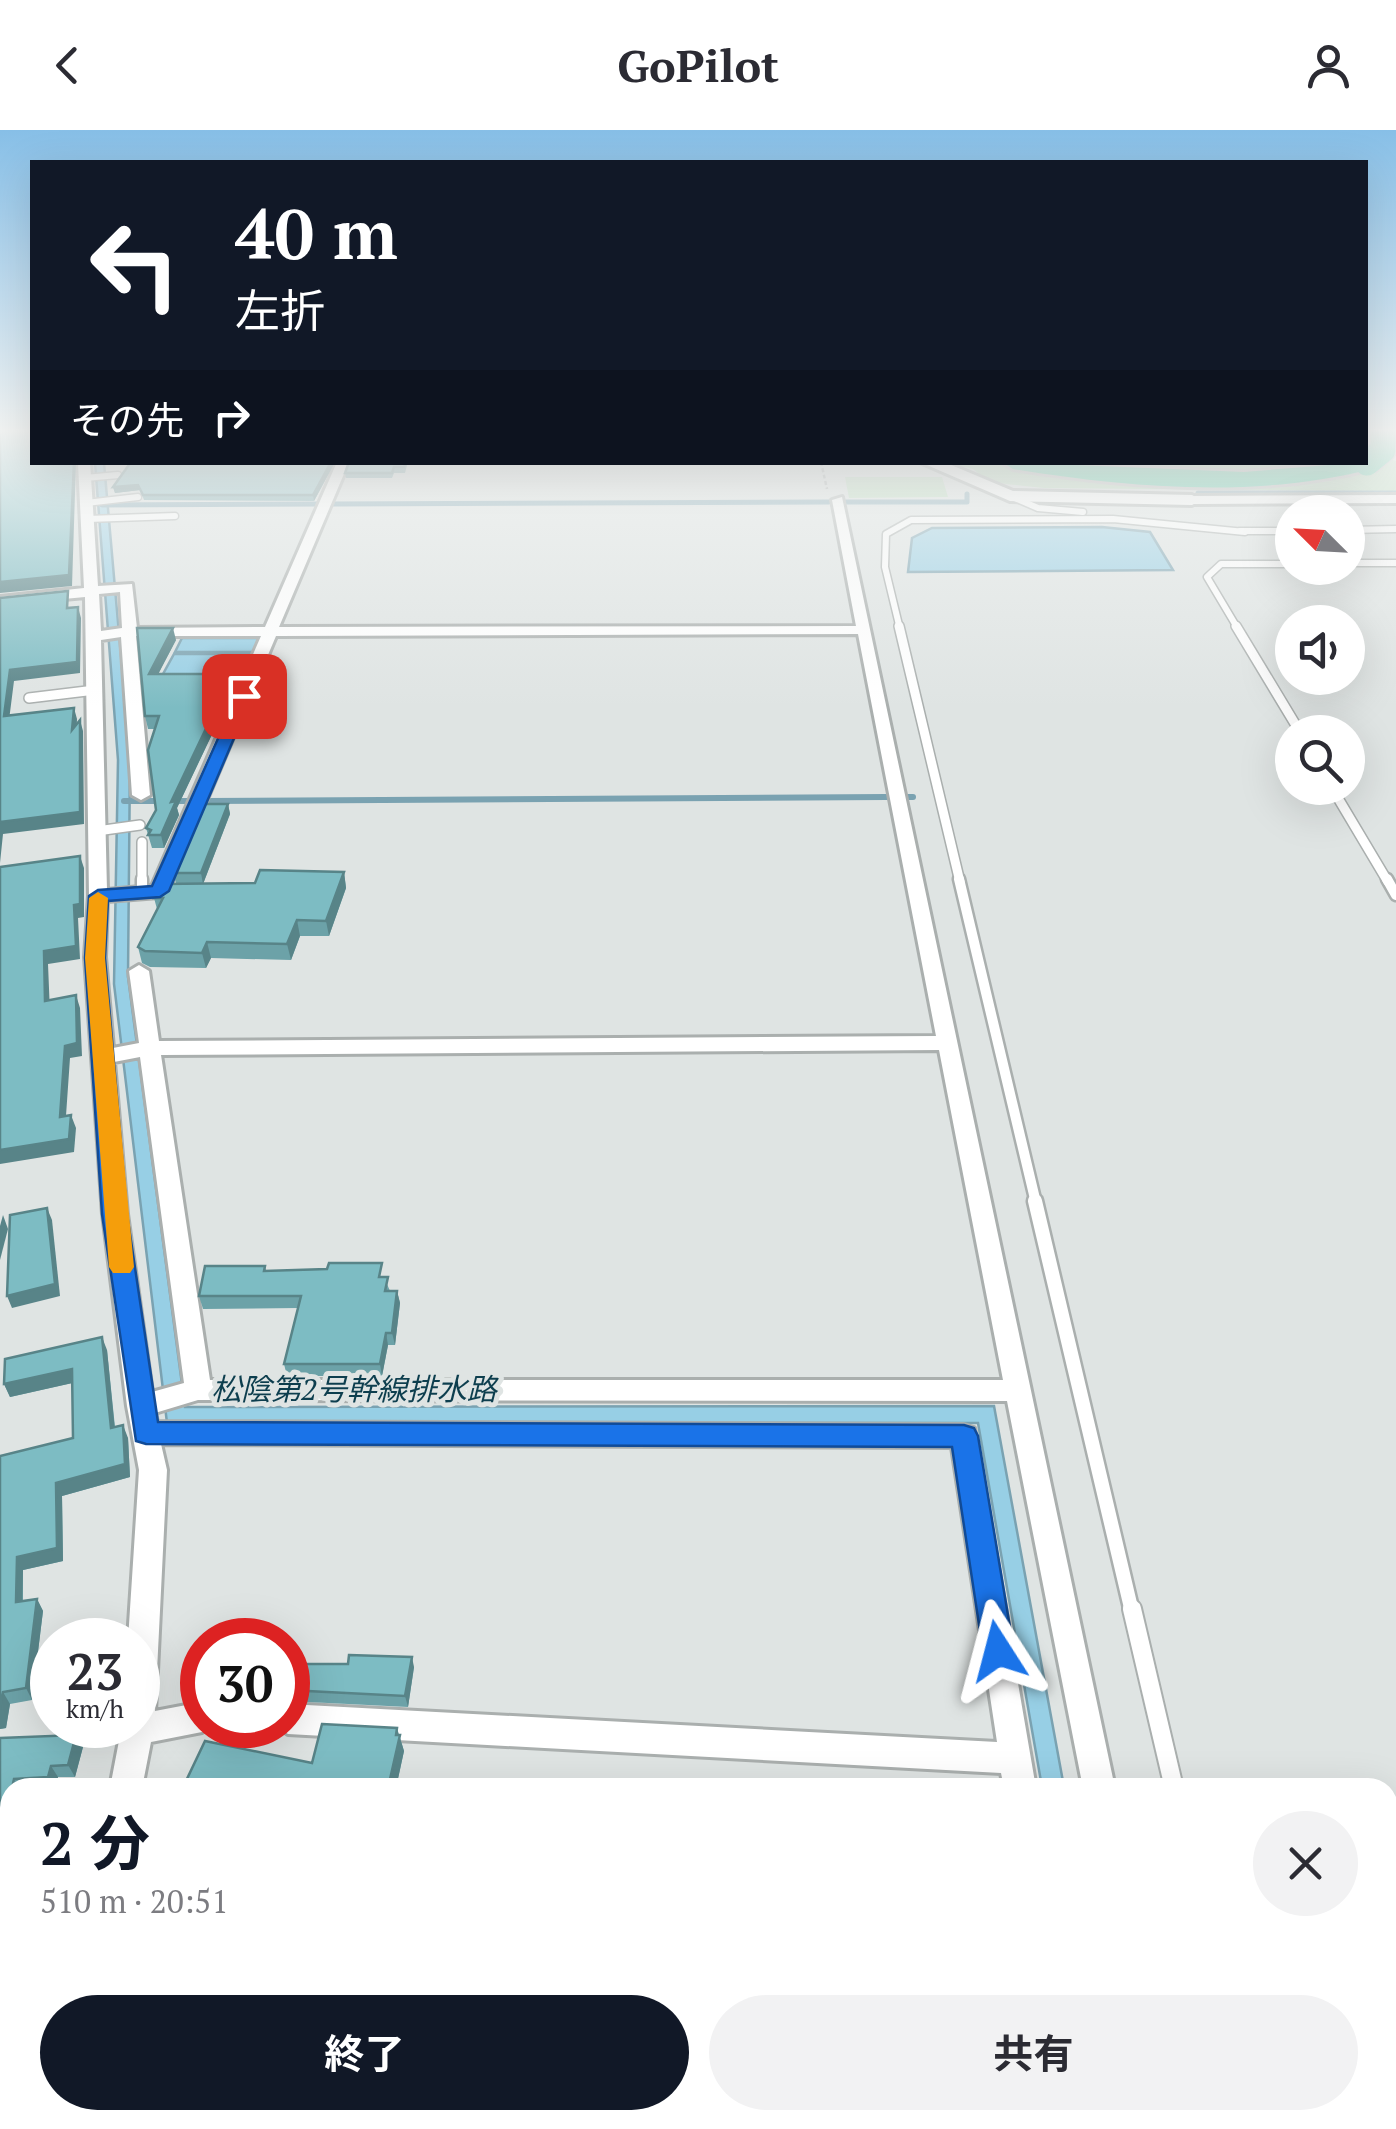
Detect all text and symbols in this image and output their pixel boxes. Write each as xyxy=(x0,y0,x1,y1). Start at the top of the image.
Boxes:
text: GoPilot xyxy=(617,35,779,95)
icon: back xyxy=(40,38,95,93)
icon: person xyxy=(1301,38,1356,93)
text: 40 m xyxy=(235,186,398,279)
icon: left xyxy=(70,200,200,330)
text: 左折 xyxy=(235,280,325,340)
icon: right xyxy=(204,390,259,445)
text: その先 xyxy=(70,395,184,445)
north arrow xyxy=(1275,495,1365,585)
map controls xyxy=(1275,495,1365,805)
button: sound xyxy=(1275,605,1365,695)
pin xyxy=(202,654,287,739)
icon: arrive xyxy=(217,669,272,724)
button: search xyxy=(1275,715,1365,805)
water label: 松陰第2号幹線排水路 xyxy=(211,1369,500,1409)
position arrow xyxy=(946,1599,1050,1703)
speed limit sign: 30 xyxy=(180,1618,310,1748)
text: 23 xyxy=(67,1638,123,1704)
text: km/h xyxy=(66,1692,124,1725)
text: 2 分 xyxy=(40,1803,150,1882)
button: close xyxy=(1253,1811,1358,1916)
text: 510 m · 20:51 xyxy=(40,1880,228,1922)
button: 終了 xyxy=(40,1995,689,2110)
button: 共有 xyxy=(709,1995,1358,2110)

